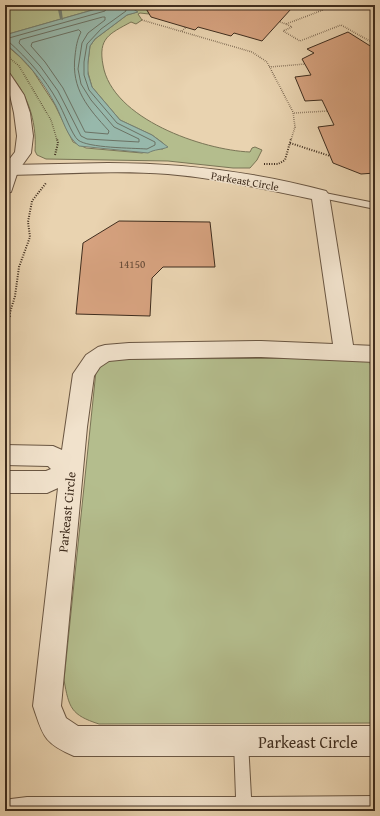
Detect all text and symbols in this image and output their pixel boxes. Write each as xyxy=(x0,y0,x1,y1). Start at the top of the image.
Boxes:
street label: Parkeast Circle xyxy=(210,167,280,195)
house number: 14150 xyxy=(119,256,145,272)
street label: Parkeast Circle xyxy=(53,471,81,553)
street label: Parkeast Circle xyxy=(258,730,358,754)

